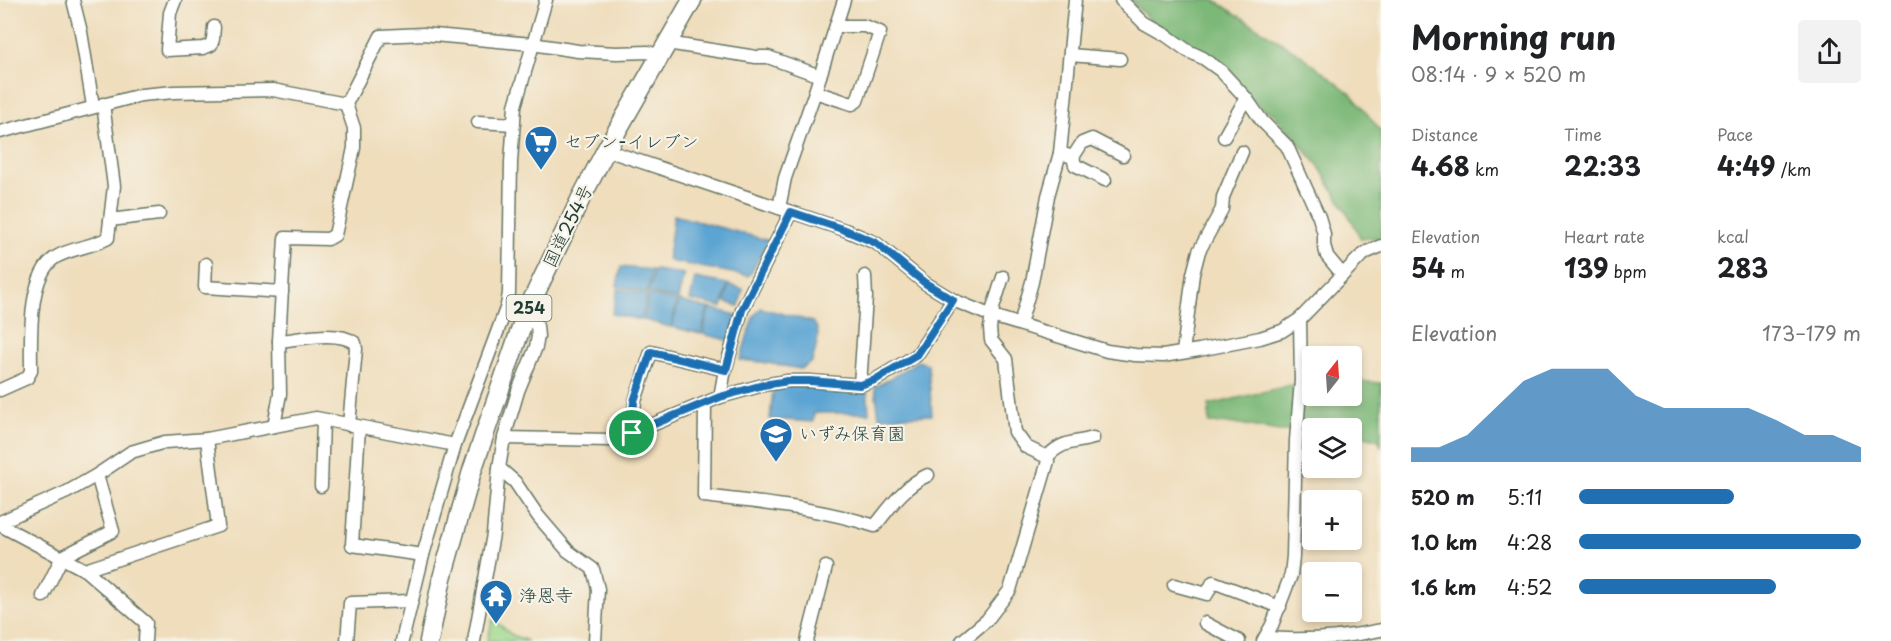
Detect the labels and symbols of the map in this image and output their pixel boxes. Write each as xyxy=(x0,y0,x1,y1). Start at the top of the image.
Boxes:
supermarket icon: セブン-イレブン xyxy=(523,124,559,171)
place label: セブン-イレブン xyxy=(564,127,699,154)
street label: 国道254号 xyxy=(535,179,598,272)
road number: 254 xyxy=(506,295,552,321)
north arrow xyxy=(1302,346,1362,406)
pin xyxy=(606,407,657,458)
school or university icon: いずみ保育園 xyxy=(758,416,794,463)
place label: いずみ保育園 xyxy=(799,419,906,446)
temple icon: 浄恩寺 xyxy=(478,578,514,625)
place label: 浄恩寺 xyxy=(519,581,573,608)

